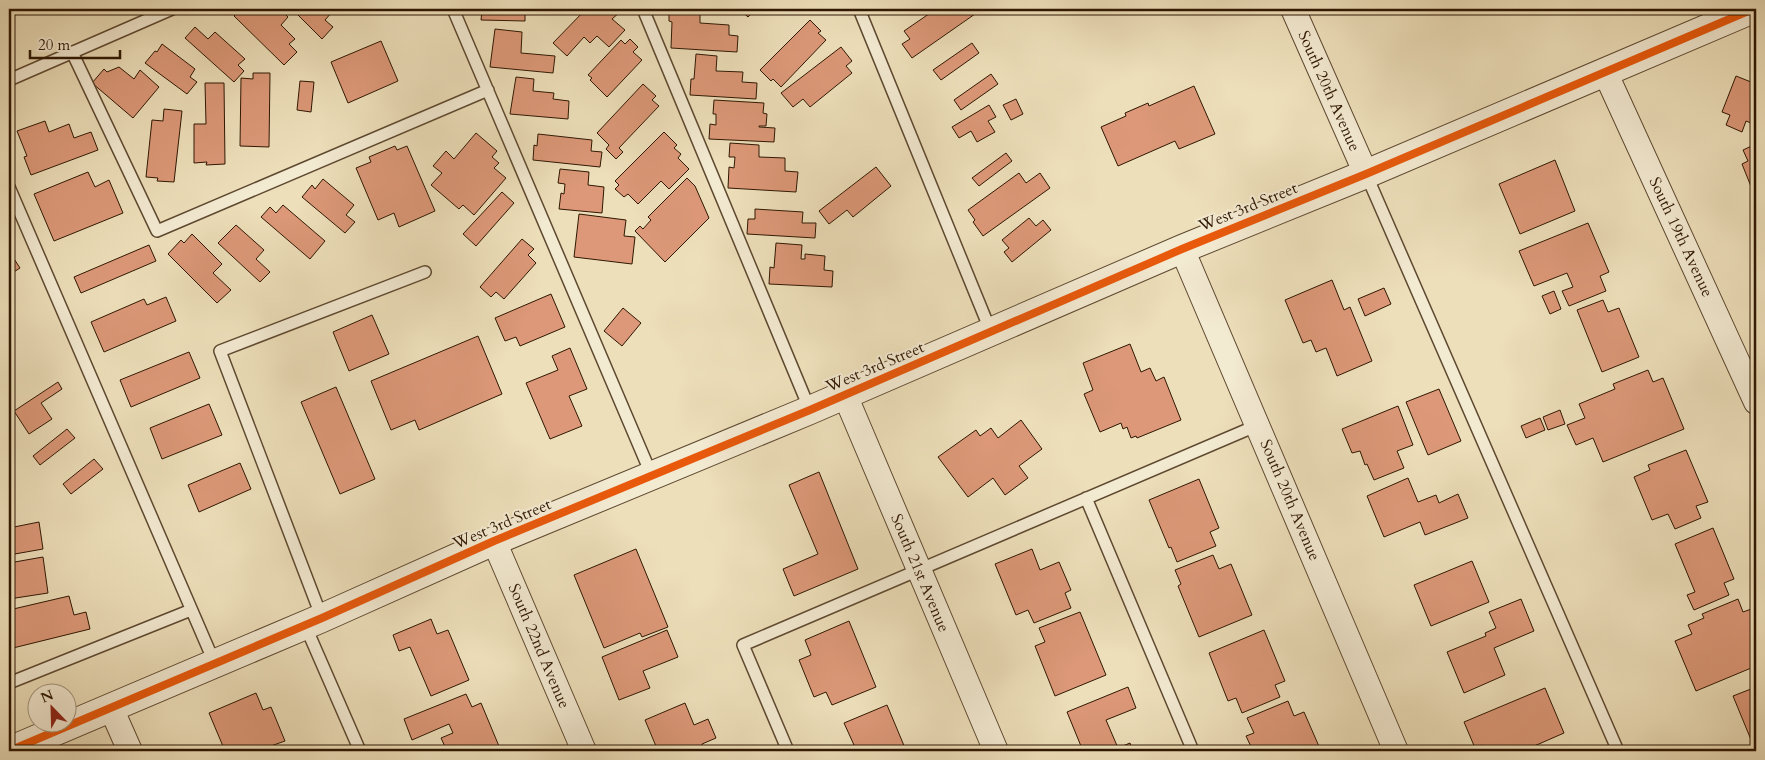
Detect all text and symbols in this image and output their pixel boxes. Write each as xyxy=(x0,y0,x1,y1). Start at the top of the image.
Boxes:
street label: South 20th Avenue xyxy=(1293,27,1365,155)
scale bar xyxy=(30,28,120,60)
text: 20 m xyxy=(38,35,70,55)
street label: South 19th Avenue xyxy=(1644,173,1718,301)
street label: West 3rd Street xyxy=(1194,177,1301,237)
street label: West 3rd Street xyxy=(821,336,928,398)
street label: South 20th Avenue xyxy=(1254,436,1326,564)
street label: West 3rd Street xyxy=(448,493,555,555)
street label: South 21st Avenue xyxy=(885,510,955,636)
street label: South 22nd Avenue xyxy=(503,580,575,712)
north arrow xyxy=(28,682,78,732)
text: N xyxy=(38,685,56,708)

